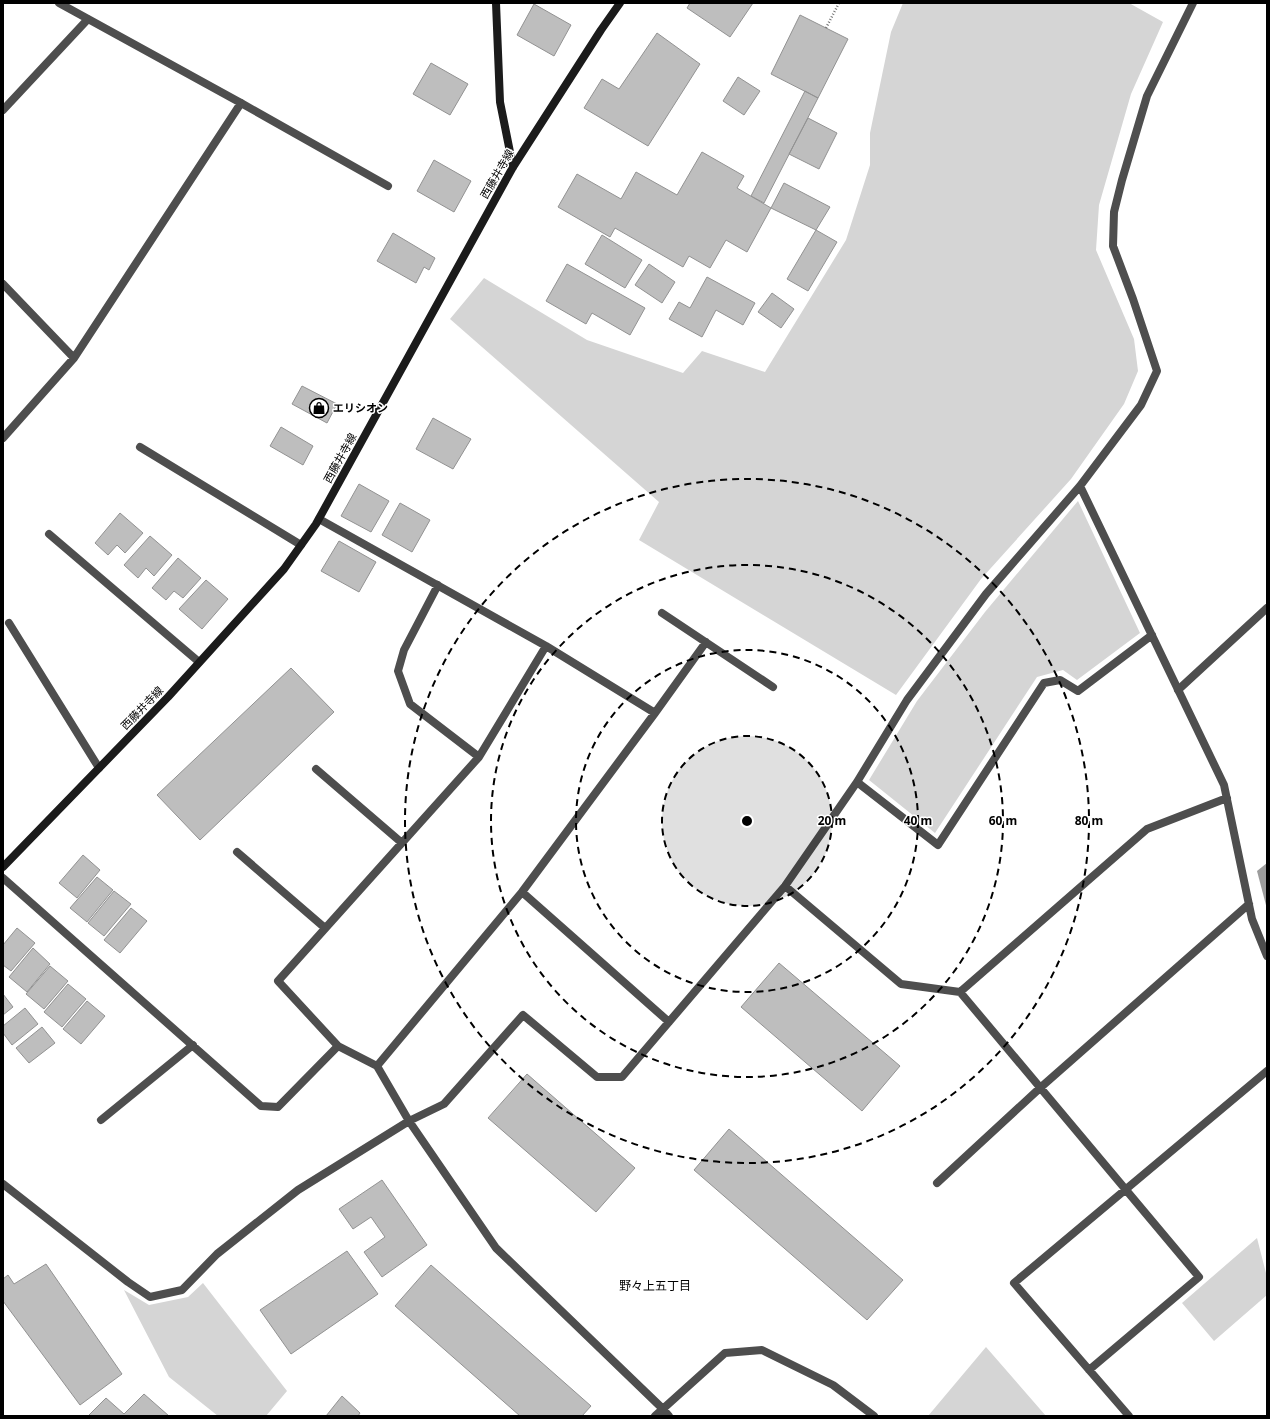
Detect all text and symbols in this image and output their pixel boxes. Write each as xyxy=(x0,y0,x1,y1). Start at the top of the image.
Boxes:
street label: 西藤井寺線 xyxy=(476,146,517,201)
shop icon: エリシオン xyxy=(308,397,330,419)
place label: エリシオン xyxy=(333,400,388,415)
street label: 西藤井寺線 xyxy=(320,430,359,485)
street label: 西藤井寺線 xyxy=(117,683,166,733)
text: 20 m xyxy=(818,812,846,829)
text: 40 m xyxy=(904,812,932,829)
text: 60 m xyxy=(989,812,1017,829)
text: 80 m xyxy=(1075,812,1103,829)
centre of rings xyxy=(740,814,754,828)
district label: 野々上五丁目 xyxy=(619,1277,691,1294)

